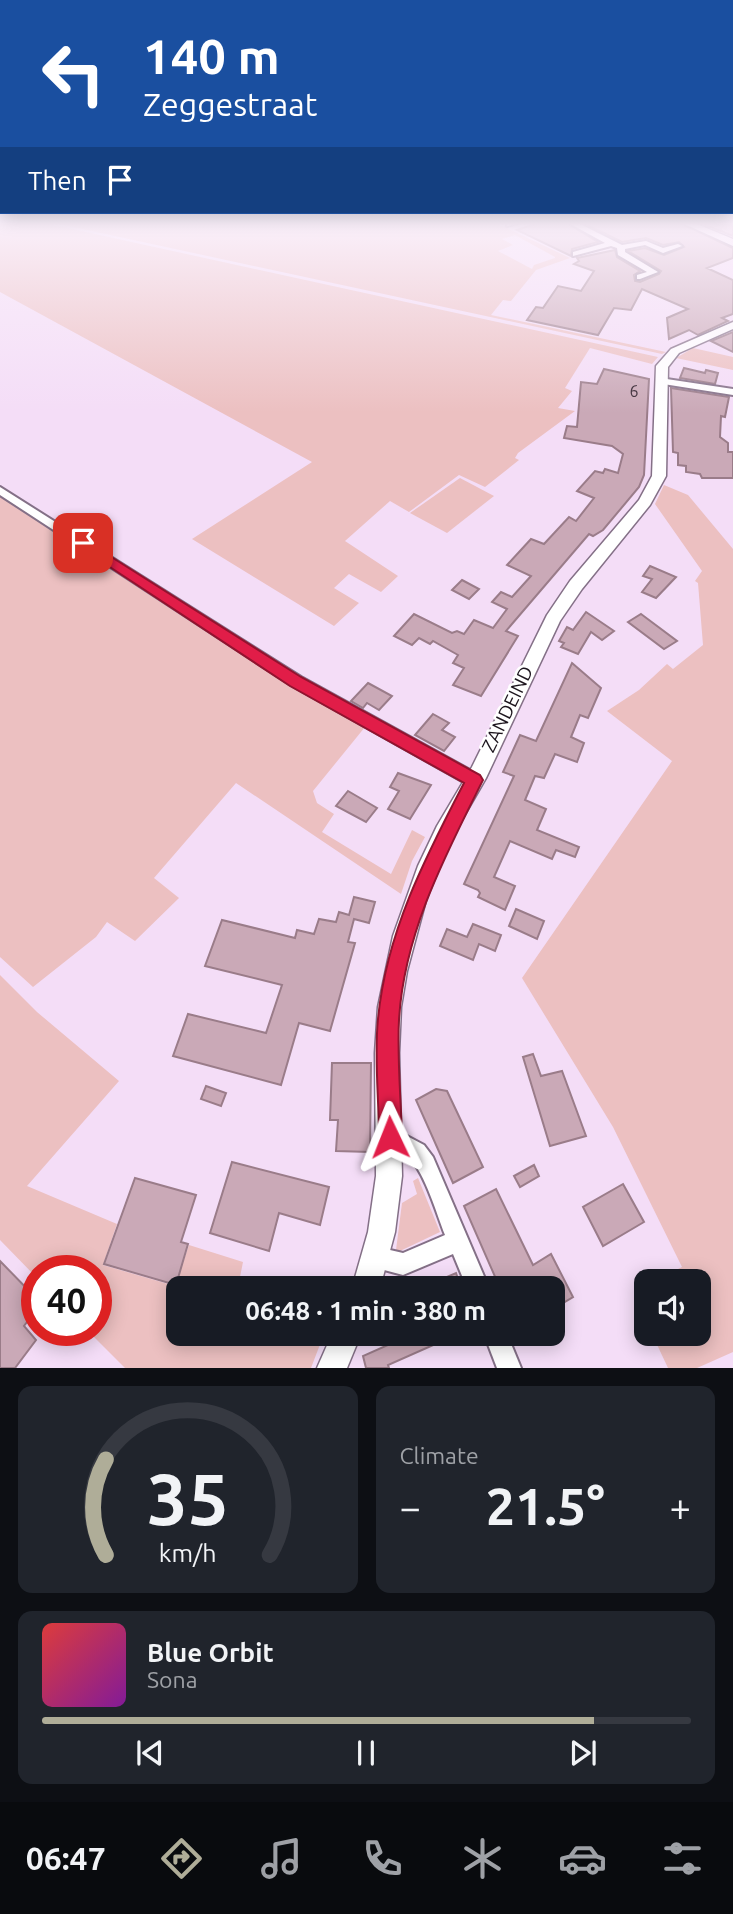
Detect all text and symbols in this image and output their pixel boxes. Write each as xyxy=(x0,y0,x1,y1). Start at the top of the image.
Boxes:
icon: left xyxy=(28,28,119,119)
text: 140 m xyxy=(143,28,280,83)
text: Zeggestraat xyxy=(143,86,317,122)
icon: arrive xyxy=(101,161,139,199)
text: Then xyxy=(28,166,87,195)
house number: 6 xyxy=(629,382,639,400)
pin xyxy=(53,513,113,573)
icon: arrive xyxy=(64,524,102,562)
street label: ZANDEIND xyxy=(477,662,537,756)
position arrow xyxy=(353,1100,427,1174)
speed limit sign: 40 xyxy=(21,1255,112,1346)
map controls xyxy=(634,1269,711,1346)
button: sound xyxy=(634,1269,711,1346)
text: 06:48 · 1 min · 380 m xyxy=(245,1296,486,1325)
text: Climate xyxy=(400,1443,479,1468)
text: 35 xyxy=(147,1458,229,1540)
text: 21.5° xyxy=(486,1477,605,1535)
text: − xyxy=(400,1486,421,1528)
text: + xyxy=(670,1486,691,1528)
text: km/h xyxy=(159,1539,217,1567)
text: Blue Orbit xyxy=(147,1638,274,1667)
text: Sona xyxy=(147,1667,197,1692)
icon: previous xyxy=(131,1734,169,1772)
icon: pause xyxy=(347,1734,385,1772)
icon: next xyxy=(564,1734,602,1772)
icon: directions xyxy=(157,1834,206,1883)
icon: music xyxy=(257,1834,306,1883)
icon: phone xyxy=(358,1834,407,1883)
icon: climate xyxy=(458,1834,507,1883)
icon: car xyxy=(558,1834,607,1883)
icon: filters xyxy=(658,1834,707,1883)
text: 06:47 xyxy=(26,1840,106,1876)

